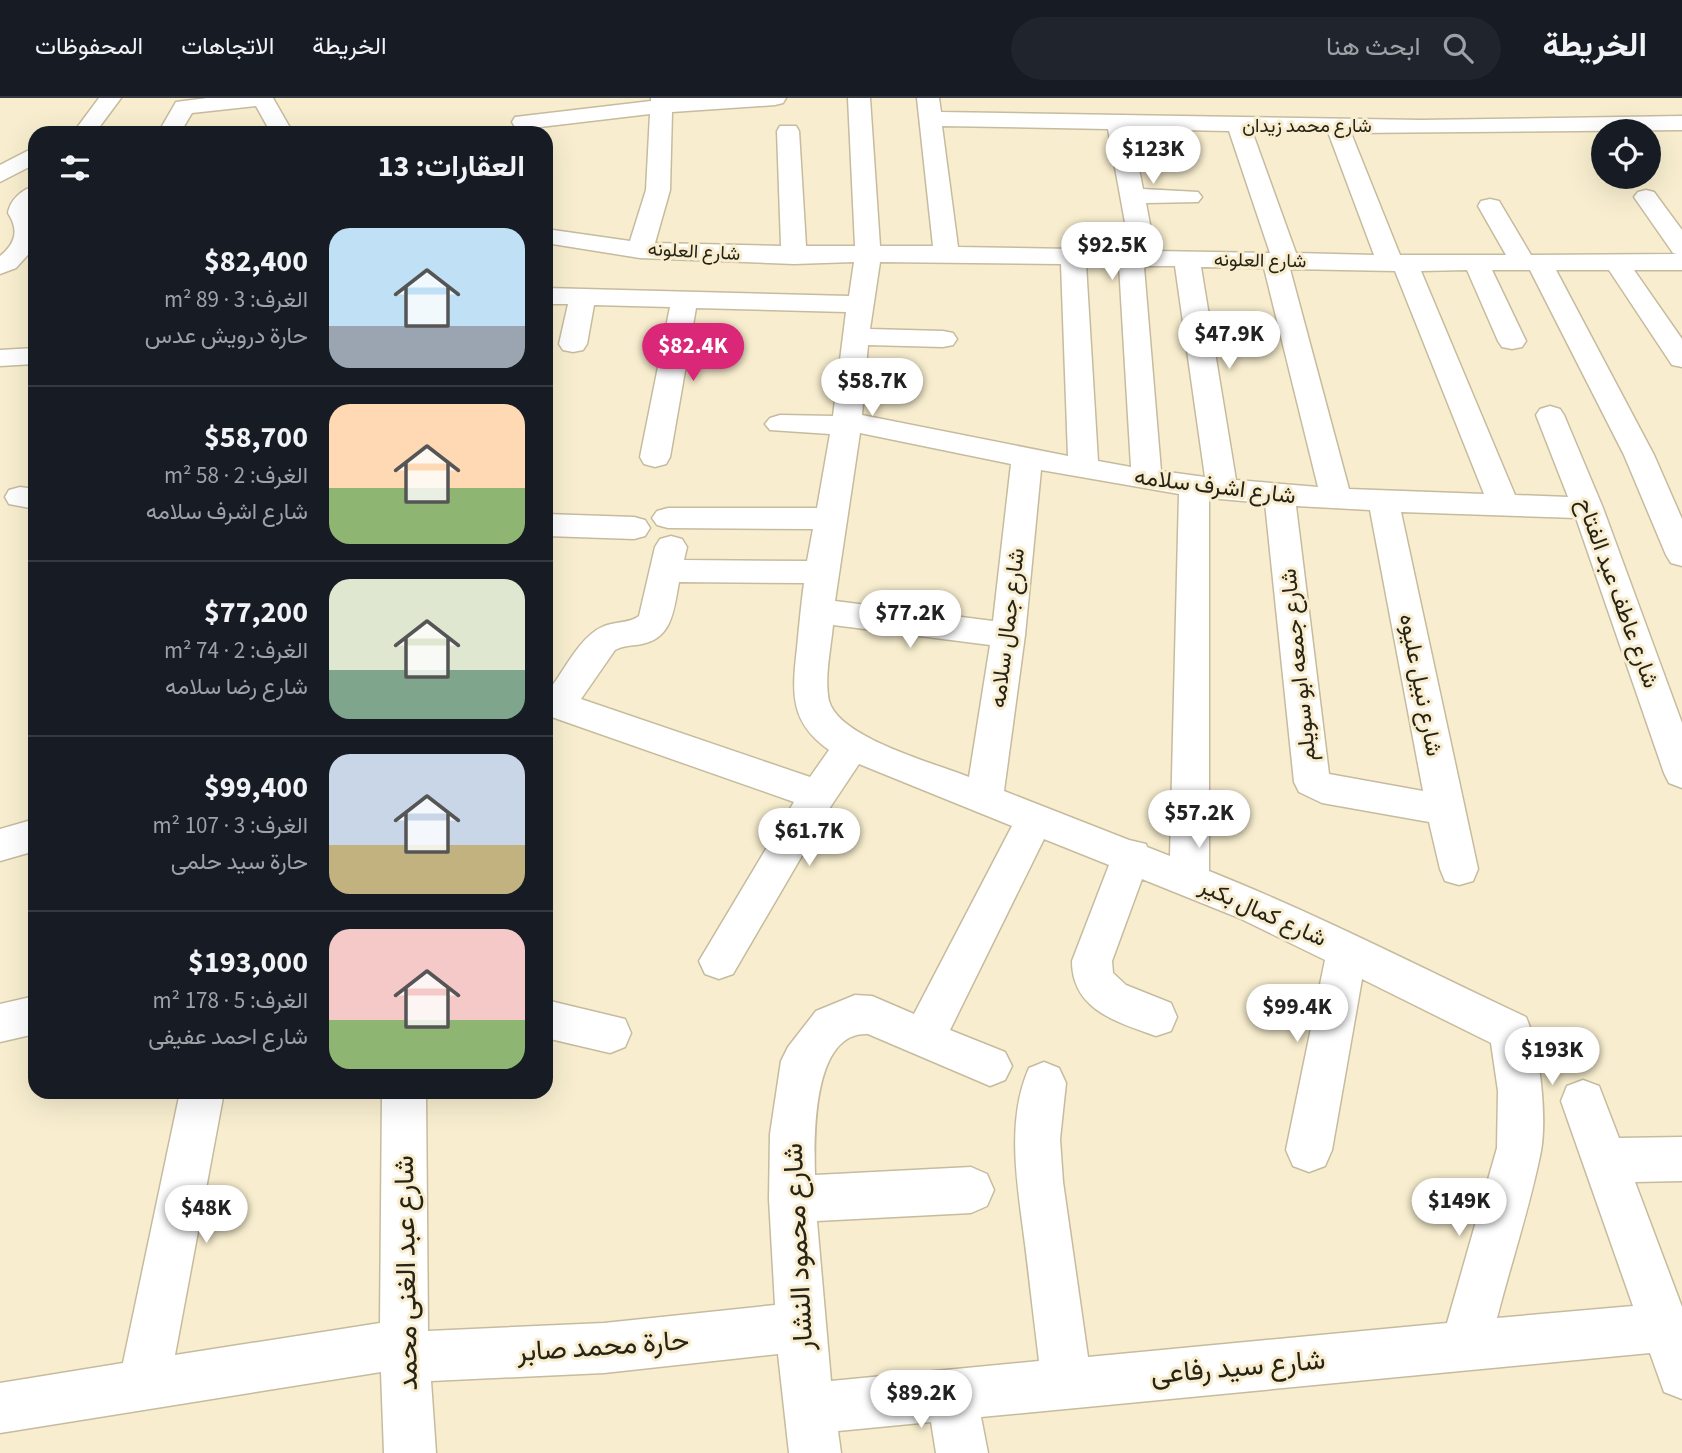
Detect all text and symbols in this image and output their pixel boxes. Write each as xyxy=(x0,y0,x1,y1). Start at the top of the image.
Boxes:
search box xyxy=(1011,17,1501,80)
text: الخريطة xyxy=(1543,22,1647,69)
text: ابحث هنا xyxy=(1326,28,1421,65)
text: المحفوظات xyxy=(35,29,143,64)
text: الاتجاهات xyxy=(181,29,274,64)
text: الخريطة xyxy=(312,29,387,64)
icon: search xyxy=(1439,29,1477,67)
street label: شارع محمد زيدان xyxy=(1242,113,1372,140)
map controls xyxy=(1591,119,1661,189)
button: locate xyxy=(1591,119,1661,189)
pin: $123K xyxy=(1104,126,1202,186)
text: $123K xyxy=(1122,132,1184,165)
text: العقارات: 13 xyxy=(378,145,525,188)
icon: filters xyxy=(56,149,94,187)
pin: $92.5K xyxy=(1055,222,1169,282)
text: $92.5K xyxy=(1077,228,1147,261)
street label: شارع العلونه xyxy=(647,236,741,268)
text: $82,400 xyxy=(204,240,308,283)
street label: شارع العلونه xyxy=(1214,247,1307,275)
icon: home xyxy=(385,256,469,340)
text: الغرف: 3 · 89 m² xyxy=(164,283,308,316)
pin: $47.9K xyxy=(1172,312,1286,371)
text: $47.9K xyxy=(1194,317,1264,350)
text: حارة درويش عدس xyxy=(145,319,308,352)
pin: $82.4K xyxy=(636,324,750,383)
text: $82.4K xyxy=(658,329,728,362)
pin: $58.7K xyxy=(815,358,929,418)
text: $58.7K xyxy=(837,364,907,397)
text: $58,700 xyxy=(204,416,308,459)
icon: home xyxy=(385,432,469,516)
text: الغرف: 2 · 58 m² xyxy=(164,459,308,492)
street label: شارع اشرف سلامه xyxy=(1132,460,1298,512)
street label: شارع عاطف عبد الفتاح xyxy=(1568,493,1668,693)
text: شارع اشرف سلامه xyxy=(146,495,308,528)
street label: شارع جمال سلامه xyxy=(981,546,1033,710)
street label: شارع جمعه ابو سويلم xyxy=(1271,567,1325,763)
pin: $77.2K xyxy=(853,590,967,650)
text: $77,200 xyxy=(204,591,308,634)
text: $77.2K xyxy=(875,596,945,629)
icon: home xyxy=(385,607,469,691)
street label: شارع نبيل عليوه xyxy=(1391,611,1451,759)
text: الغرف: 2 · 74 m² xyxy=(164,634,308,667)
text: شارع رضا سلامه xyxy=(165,670,308,703)
text: $99,400 xyxy=(204,766,308,809)
icon: home xyxy=(385,782,469,866)
pin: $57.2K xyxy=(1142,790,1256,850)
text: $57.2K xyxy=(1164,796,1234,829)
pin: $61.7K xyxy=(752,808,866,868)
text: الغرف: 3 · 107 m² xyxy=(153,809,308,842)
text: $61.7K xyxy=(774,814,844,847)
text: حارة سيد حلمى xyxy=(171,845,308,878)
street label: شارع كمال بكير xyxy=(1193,869,1332,955)
text: $193,000 xyxy=(188,941,308,984)
icon: home xyxy=(385,957,469,1041)
text: الغرف: 5 · 178 m² xyxy=(153,984,308,1017)
pin: $99.4K xyxy=(1240,984,1354,1044)
text: $99.4K xyxy=(1262,990,1332,1023)
text: شارع احمد عفيفى xyxy=(148,1020,308,1053)
pin: $193K xyxy=(1503,1028,1601,1087)
text: $193K xyxy=(1521,1033,1583,1066)
street label: شارع محمود النشار xyxy=(773,1142,823,1353)
street label: شارع عبد الغنى محمد xyxy=(384,1155,428,1391)
pin: $149K xyxy=(1410,1178,1508,1238)
text: $149K xyxy=(1428,1184,1490,1217)
pin: $48K xyxy=(165,1186,247,1245)
text: $48K xyxy=(181,1191,231,1224)
street label: حارة محمد صابر xyxy=(515,1320,690,1372)
street label: شارع سيد رفاعى xyxy=(1149,1339,1327,1395)
pin: $89.2K xyxy=(864,1370,978,1430)
text: $89.2K xyxy=(886,1376,956,1409)

